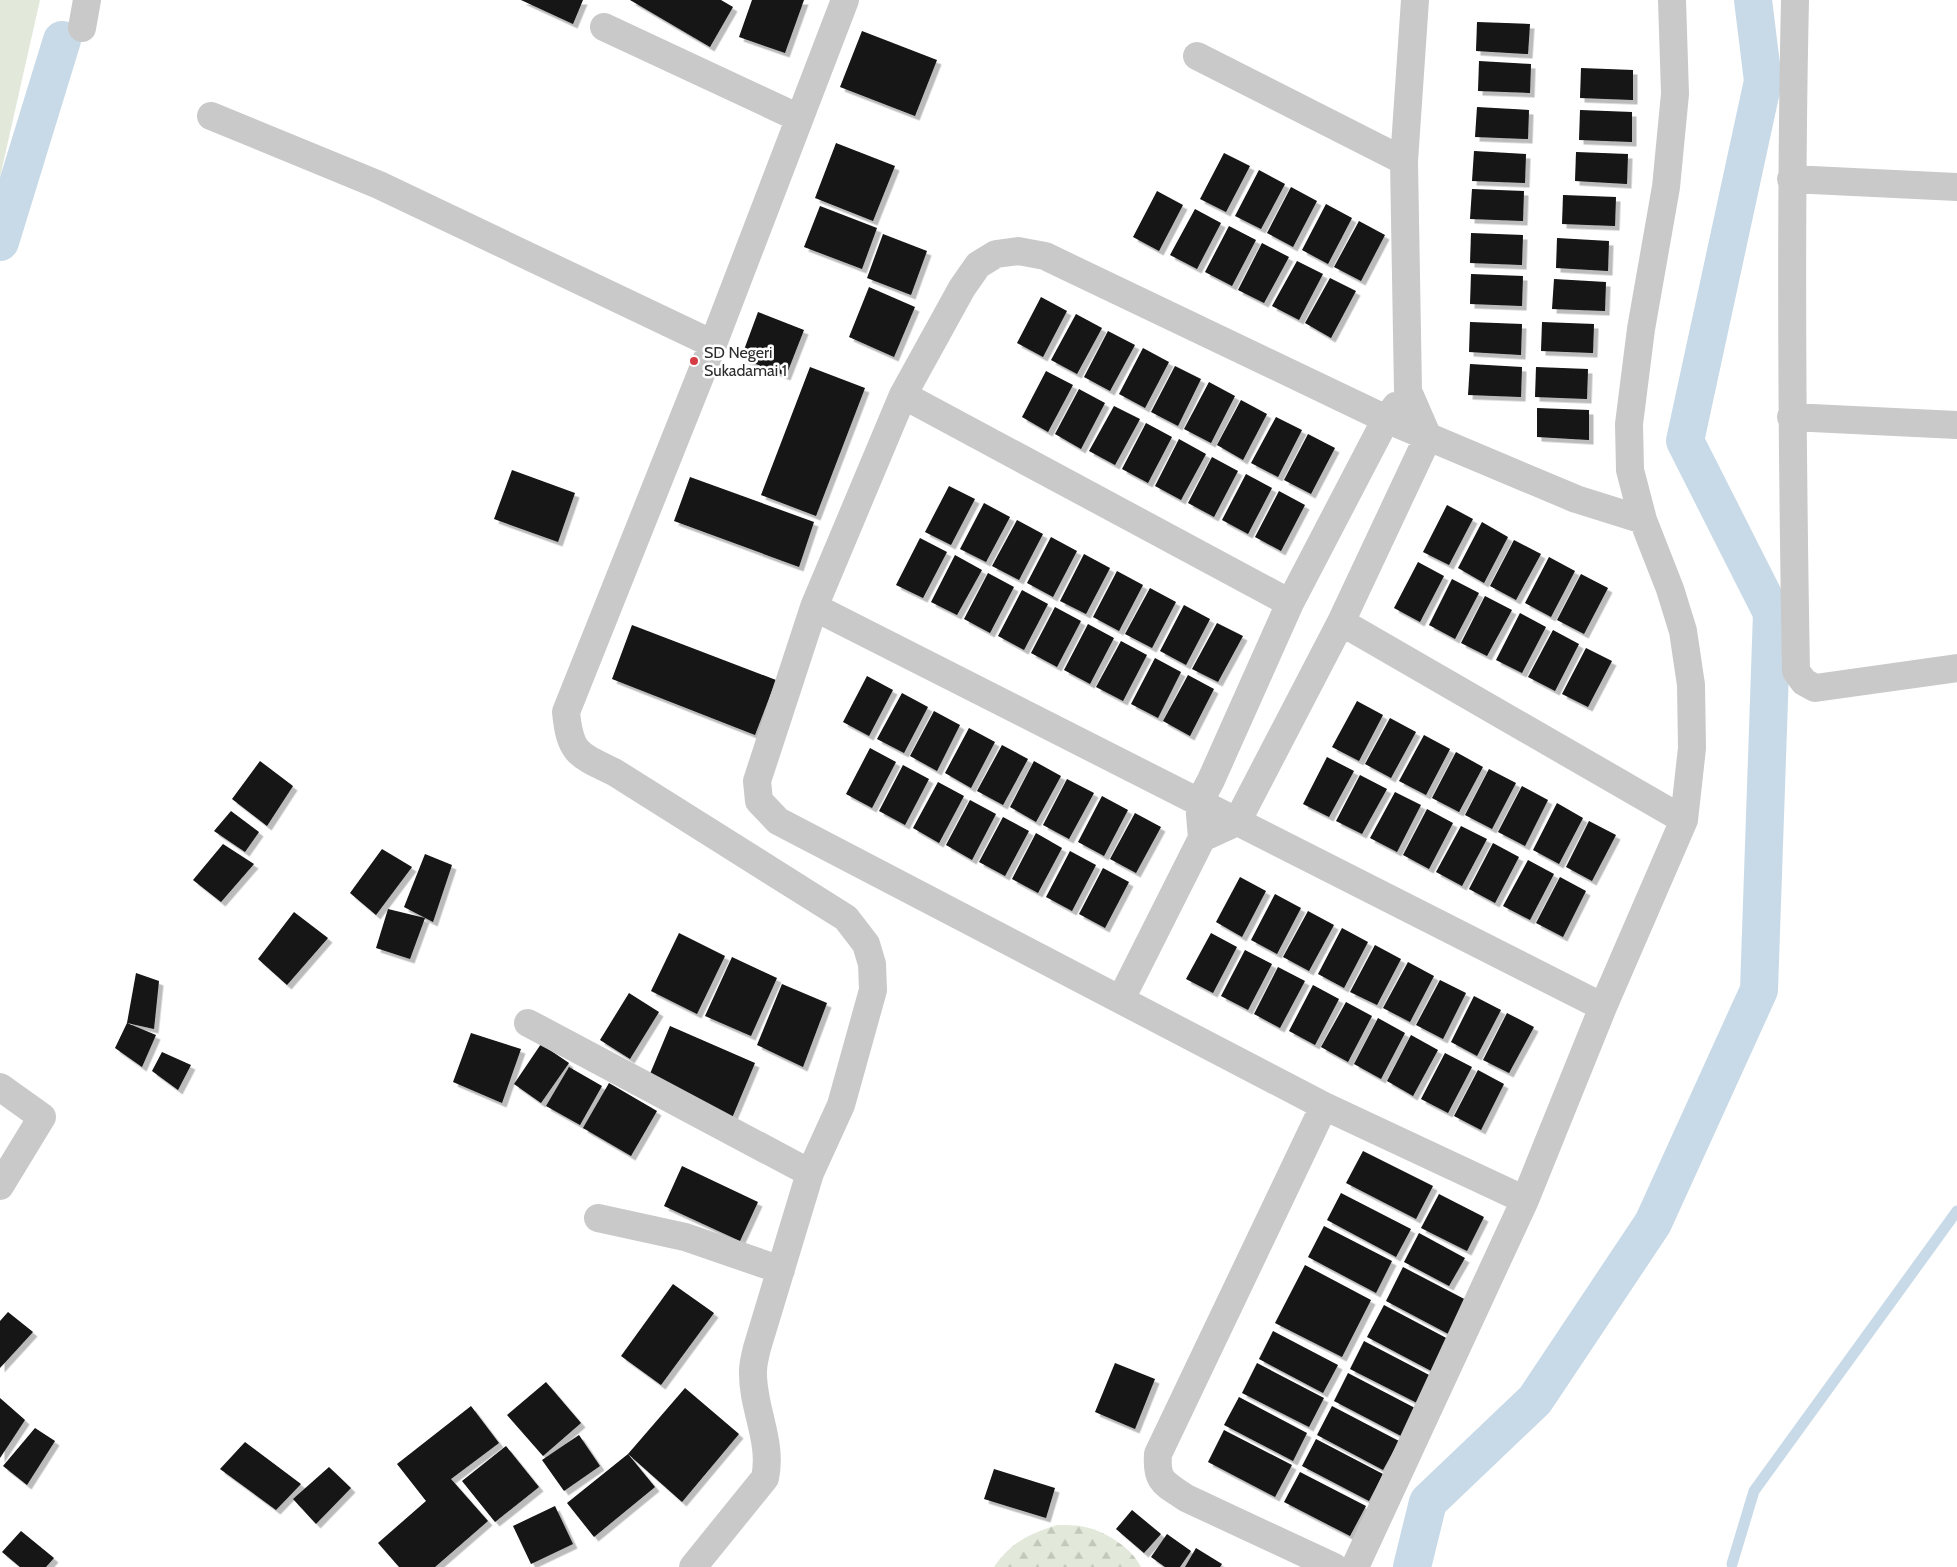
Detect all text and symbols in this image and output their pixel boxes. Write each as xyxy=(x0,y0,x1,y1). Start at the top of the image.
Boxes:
place label: SD Negeri Sukadamai 1 xyxy=(704,343,787,380)
marker: SD Negeri Sukadamai 1 xyxy=(688,355,700,367)

